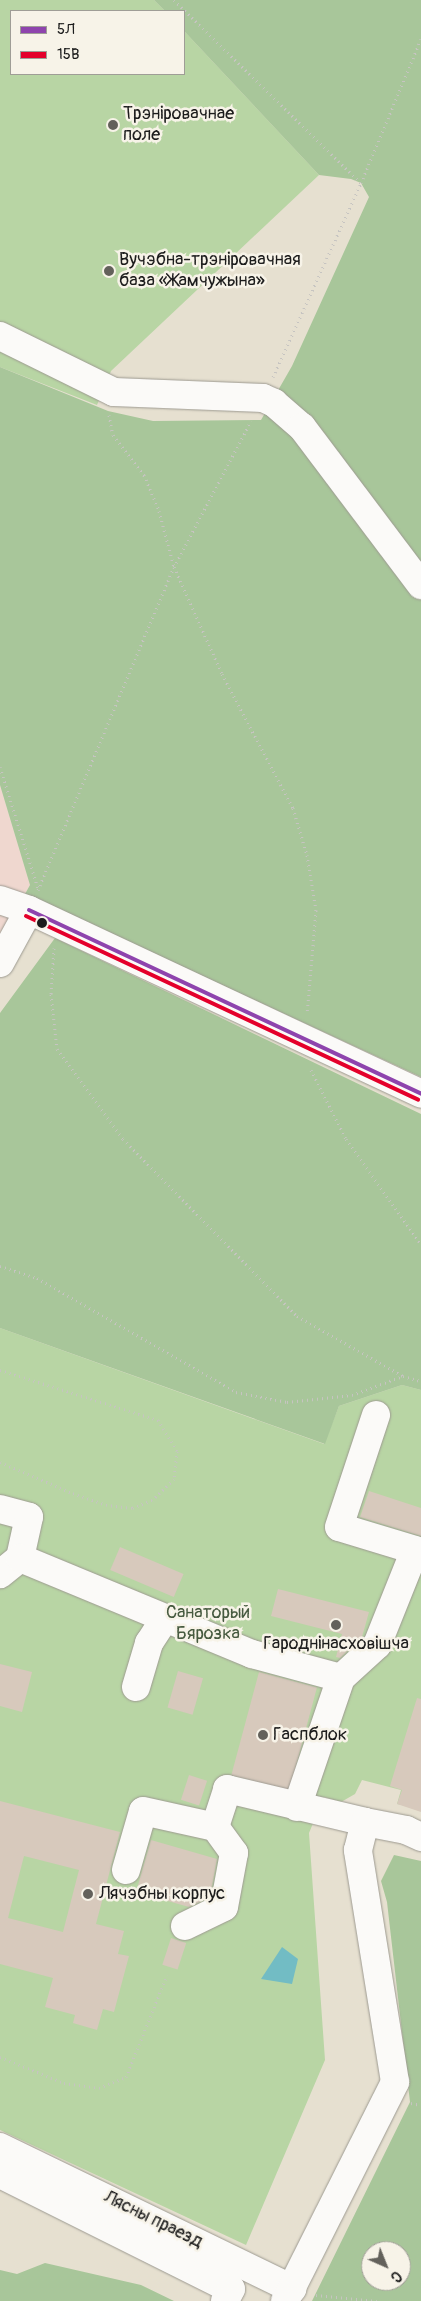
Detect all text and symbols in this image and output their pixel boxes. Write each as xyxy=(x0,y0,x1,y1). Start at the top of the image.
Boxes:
legend xyxy=(10,10,185,75)
text: 5Л xyxy=(57,20,74,39)
text: 15В xyxy=(57,45,80,64)
place label: Трэніровачнае поле xyxy=(123,104,234,146)
marker: Трэніровачнае поле xyxy=(107,119,119,131)
place label: Вучэбна-трэніровачная база «Жамчужына» xyxy=(119,250,301,292)
marker: Вучэбна-трэніровачная база «Жамчужына» xyxy=(103,265,115,277)
unlabelled marker xyxy=(37,918,47,928)
park label: Санаторый Бярозка xyxy=(166,1603,250,1646)
marker: Гароднінасховішча xyxy=(330,1619,342,1631)
place label: Гароднінасховішча xyxy=(263,1633,409,1655)
place label: Гаспблок xyxy=(273,1724,347,1746)
marker: Гаспблок xyxy=(257,1729,269,1741)
place label: Лячэбны корпус xyxy=(99,1883,225,1905)
marker: Лячэбны корпус xyxy=(81,1887,95,1901)
street label: Лясны праезд xyxy=(100,2187,206,2253)
north arrow xyxy=(361,2241,411,2291)
text: С xyxy=(387,2267,405,2286)

